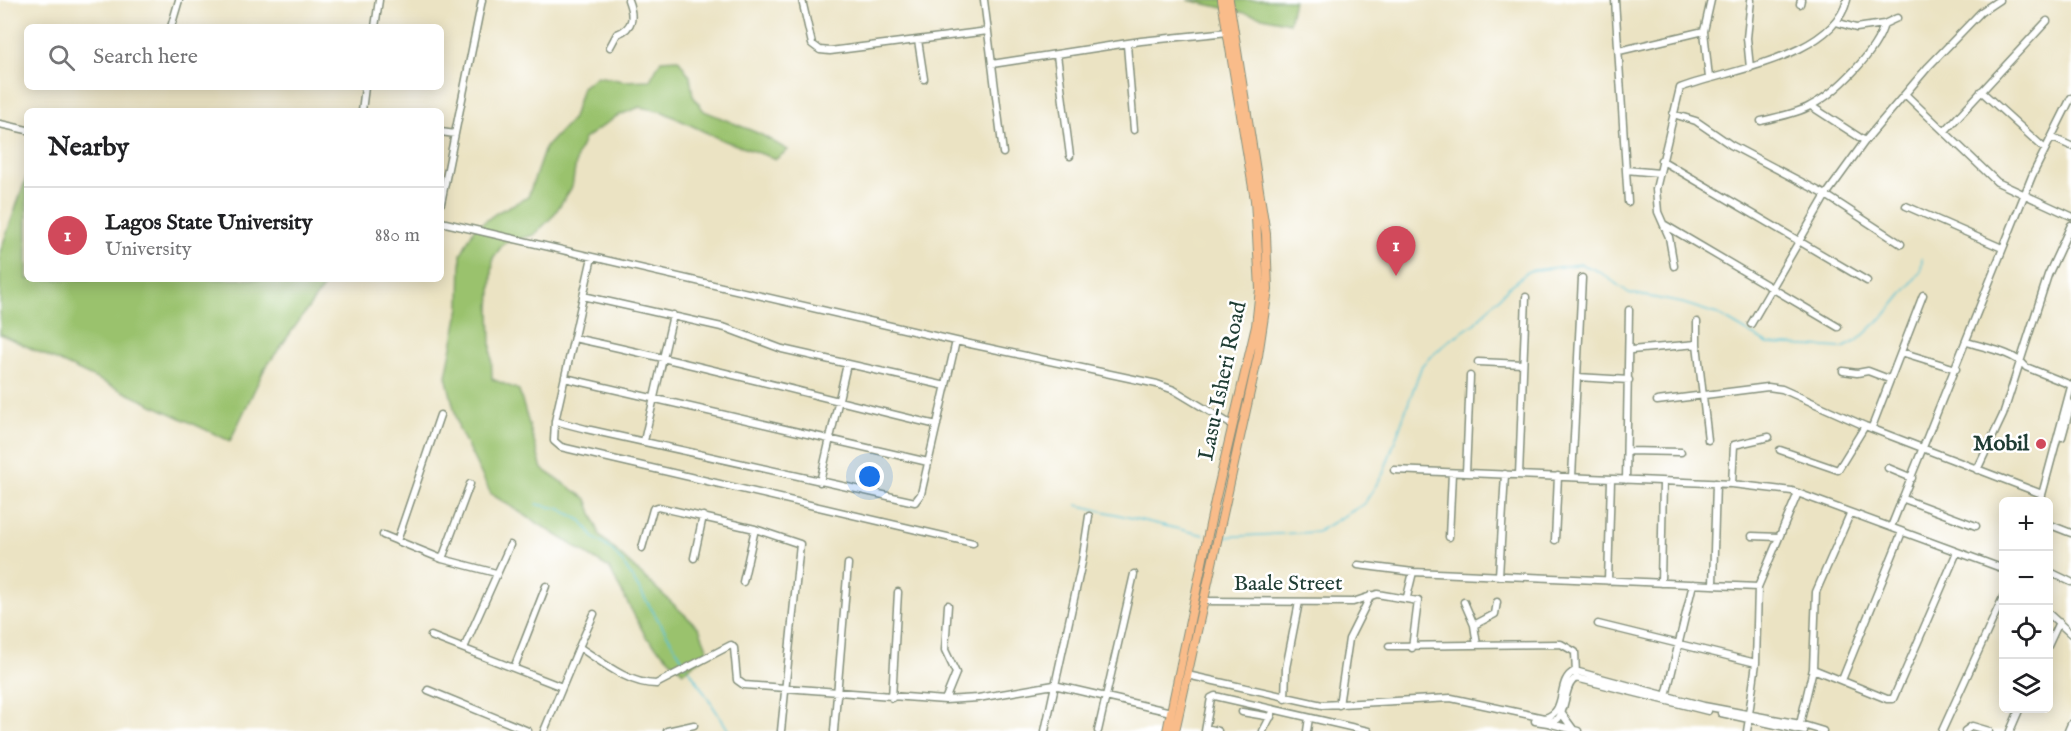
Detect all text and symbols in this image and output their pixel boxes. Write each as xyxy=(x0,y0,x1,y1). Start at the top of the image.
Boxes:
search box xyxy=(24,24,444,90)
icon: search xyxy=(45,41,78,74)
text: Search here xyxy=(93,43,198,71)
text: Nearby xyxy=(48,131,129,164)
text: Lagos State University xyxy=(105,209,313,237)
text: 1 xyxy=(64,223,71,248)
text: 880 m xyxy=(375,223,420,248)
pin: 1 xyxy=(1376,226,1416,276)
text: University xyxy=(105,237,192,262)
street label: Lasu-Isheri Road xyxy=(1192,299,1254,463)
place label: Mobil xyxy=(1973,430,2030,458)
marker: Mobil xyxy=(2034,437,2048,451)
your location xyxy=(855,462,884,491)
map controls xyxy=(1999,497,2053,713)
button: + xyxy=(1999,497,2053,551)
button: − xyxy=(1999,551,2053,605)
street label: Baale Street xyxy=(1233,570,1343,598)
button: locate xyxy=(1999,605,2053,659)
button: layers xyxy=(1999,659,2053,713)

